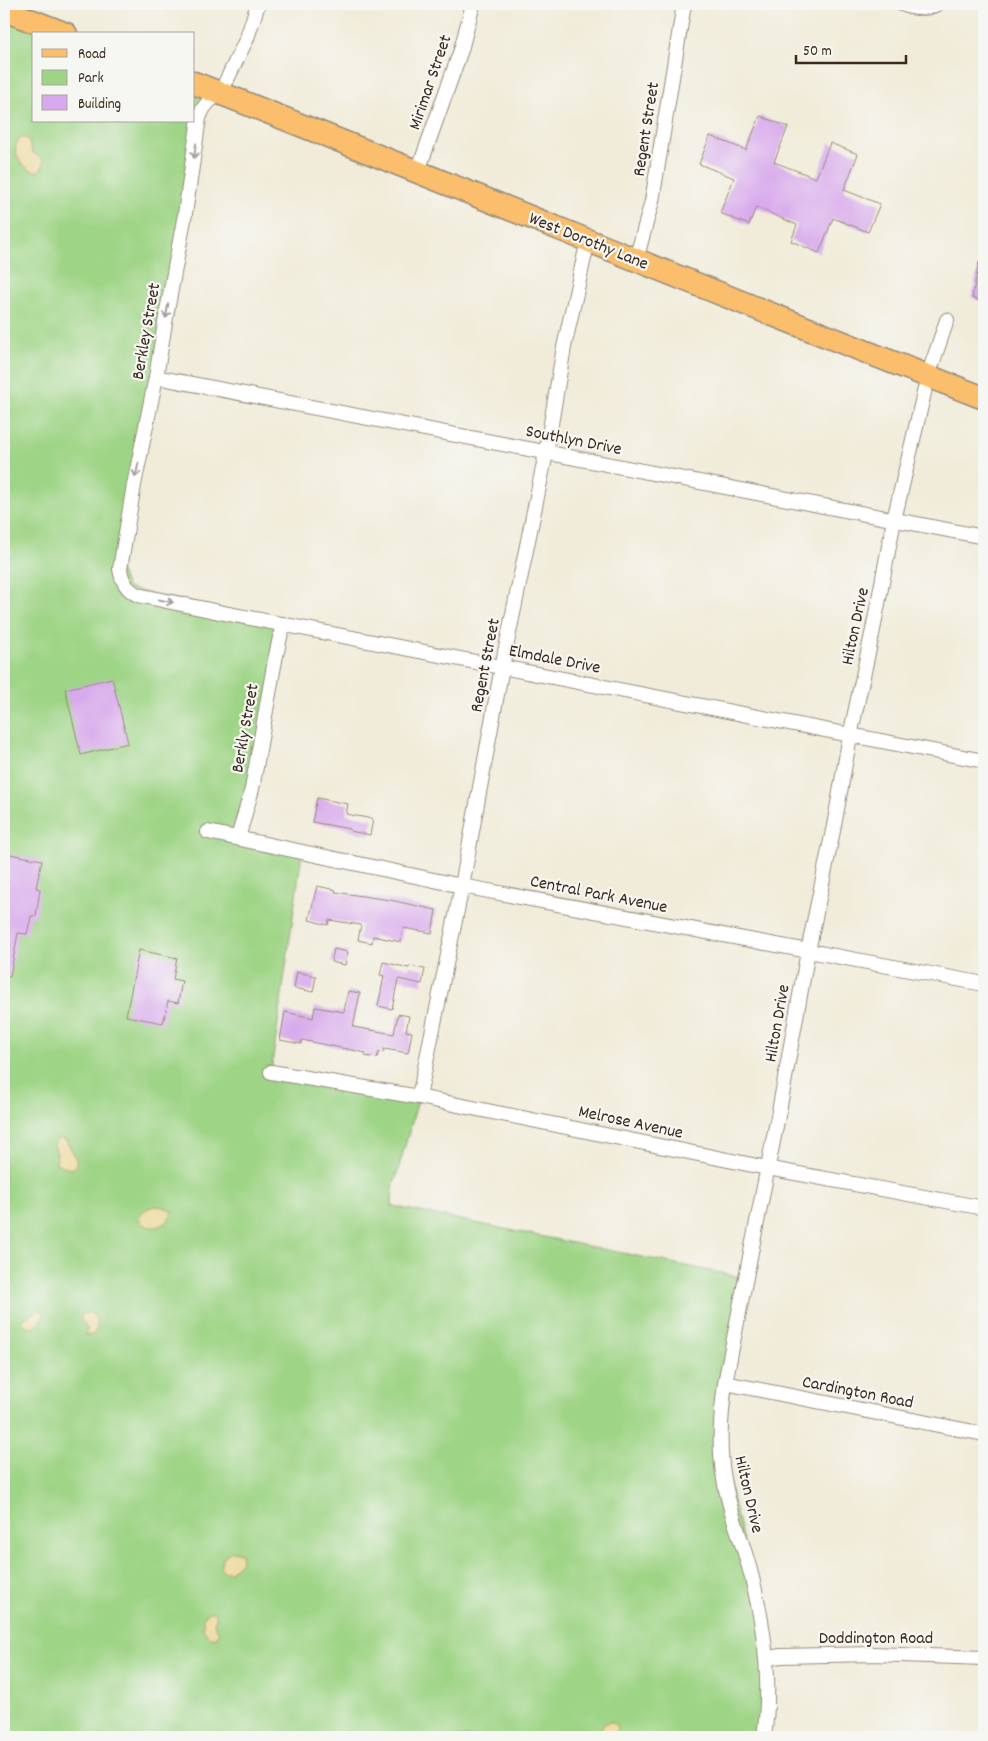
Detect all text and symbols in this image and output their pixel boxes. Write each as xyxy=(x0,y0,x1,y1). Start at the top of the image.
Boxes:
legend xyxy=(32,32,195,122)
street label: Mirimar Street xyxy=(403,32,459,134)
scale bar xyxy=(796,32,906,64)
text: 50 m xyxy=(803,41,832,63)
text: Road xyxy=(78,44,106,66)
text: Park xyxy=(78,68,104,90)
street label: Regent Street xyxy=(628,80,667,178)
text: Building xyxy=(78,94,121,116)
one-way arrow xyxy=(189,142,199,158)
street label: West Dorothy Lane xyxy=(525,207,652,278)
street label: Berkley Street xyxy=(127,281,168,382)
one-way arrow xyxy=(161,302,171,318)
street label: Southlyn Drive xyxy=(523,420,624,463)
one-way arrow xyxy=(132,462,141,478)
street label: Hilton Drive xyxy=(836,585,877,668)
one-way arrow xyxy=(157,597,173,606)
street label: Regent Street xyxy=(465,616,508,715)
street label: Elmdale Drive xyxy=(507,639,602,682)
street label: Berkly Street xyxy=(226,682,267,775)
street label: Central Park Avenue xyxy=(528,870,669,921)
street label: Hilton Drive xyxy=(759,983,798,1064)
street label: Melrose Avenue xyxy=(576,1100,685,1147)
street label: Cardington Road xyxy=(800,1370,915,1416)
street label: Hilton Drive xyxy=(727,1453,769,1536)
street label: Doddington Road xyxy=(819,1627,933,1652)

